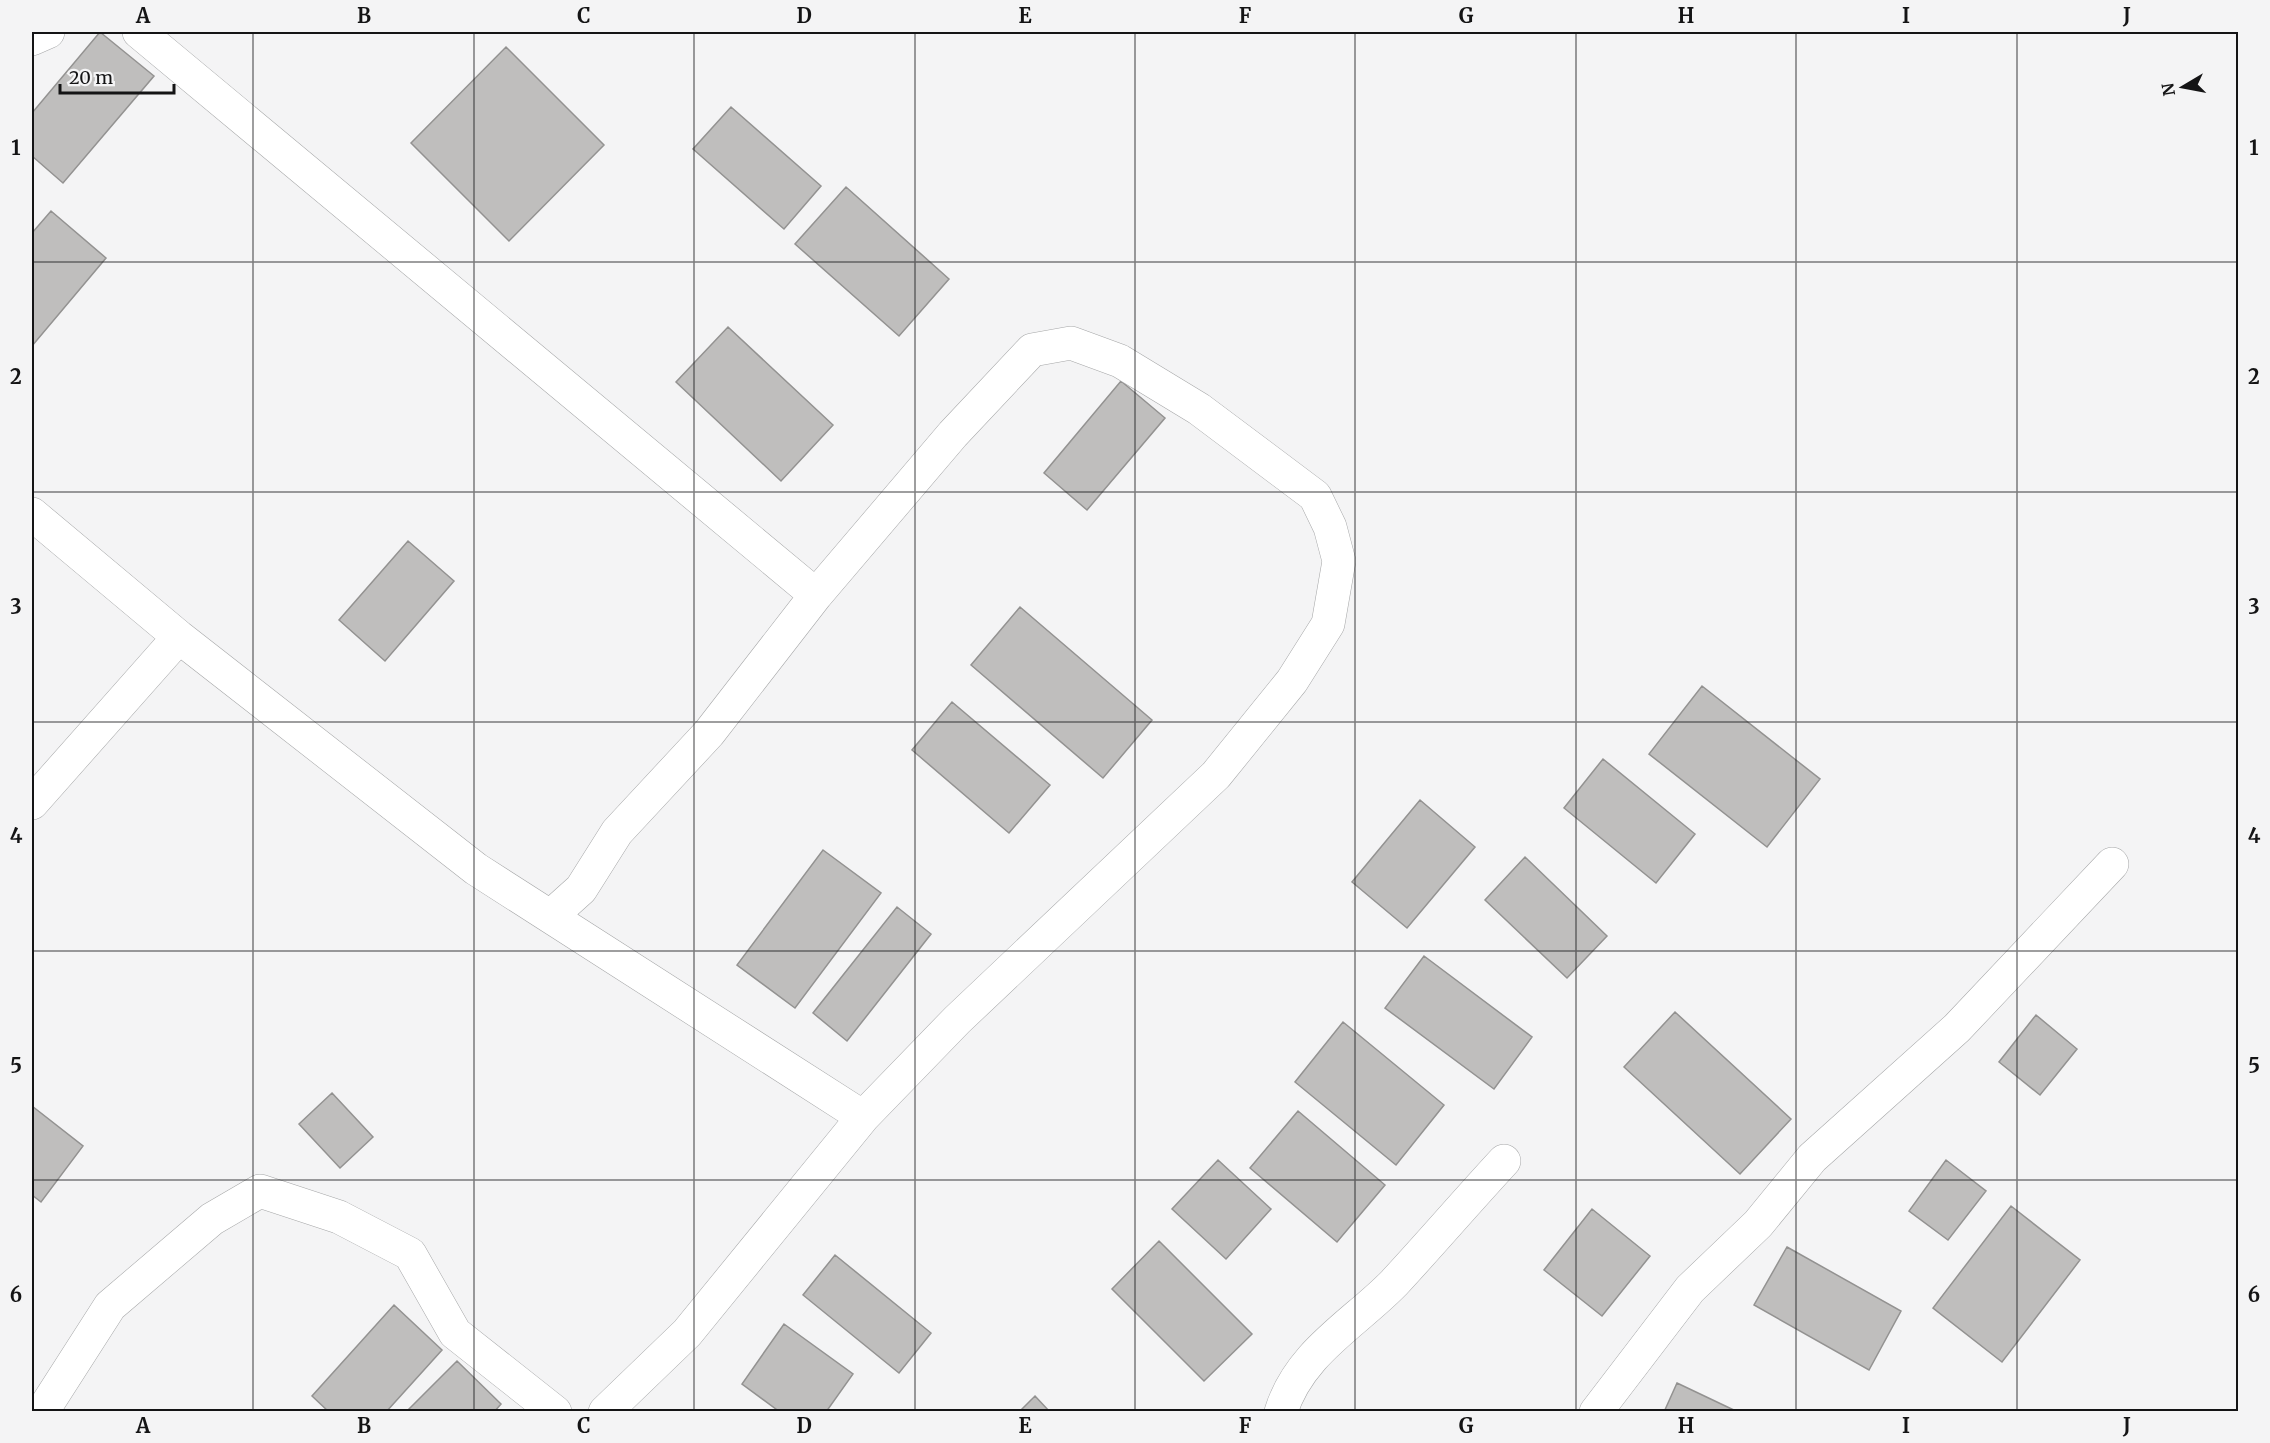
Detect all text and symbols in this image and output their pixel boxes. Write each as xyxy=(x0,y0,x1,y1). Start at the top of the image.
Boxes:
text: A xyxy=(135,3,151,28)
text: B xyxy=(357,3,371,28)
text: C xyxy=(577,3,591,28)
text: D xyxy=(796,3,812,28)
text: E xyxy=(1018,3,1032,28)
text: F xyxy=(1239,3,1252,28)
text: G xyxy=(1459,3,1474,28)
text: H xyxy=(1678,3,1694,28)
text: I xyxy=(1902,3,1910,28)
text: J xyxy=(2122,3,2131,28)
scale bar xyxy=(60,57,174,95)
north arrow xyxy=(2153,57,2213,117)
text: 20 m xyxy=(69,66,113,89)
text: N xyxy=(2157,81,2179,98)
text: 1 xyxy=(11,135,21,160)
text: 1 xyxy=(2249,135,2259,160)
text: 2 xyxy=(10,364,22,389)
text: 2 xyxy=(2248,364,2260,389)
text: 3 xyxy=(10,594,22,619)
text: 3 xyxy=(2248,594,2260,619)
text: 4 xyxy=(10,823,23,848)
text: 4 xyxy=(2248,823,2261,848)
text: 5 xyxy=(10,1053,22,1078)
text: 5 xyxy=(2248,1053,2260,1078)
text: 6 xyxy=(10,1282,22,1307)
text: 6 xyxy=(2248,1282,2260,1307)
text: A xyxy=(135,1413,151,1438)
text: B xyxy=(357,1413,371,1438)
text: C xyxy=(577,1413,591,1438)
text: D xyxy=(796,1413,812,1438)
text: E xyxy=(1018,1413,1032,1438)
text: F xyxy=(1239,1413,1252,1438)
text: G xyxy=(1459,1413,1474,1438)
text: H xyxy=(1678,1413,1694,1438)
text: I xyxy=(1902,1413,1910,1438)
text: J xyxy=(2122,1413,2131,1438)

